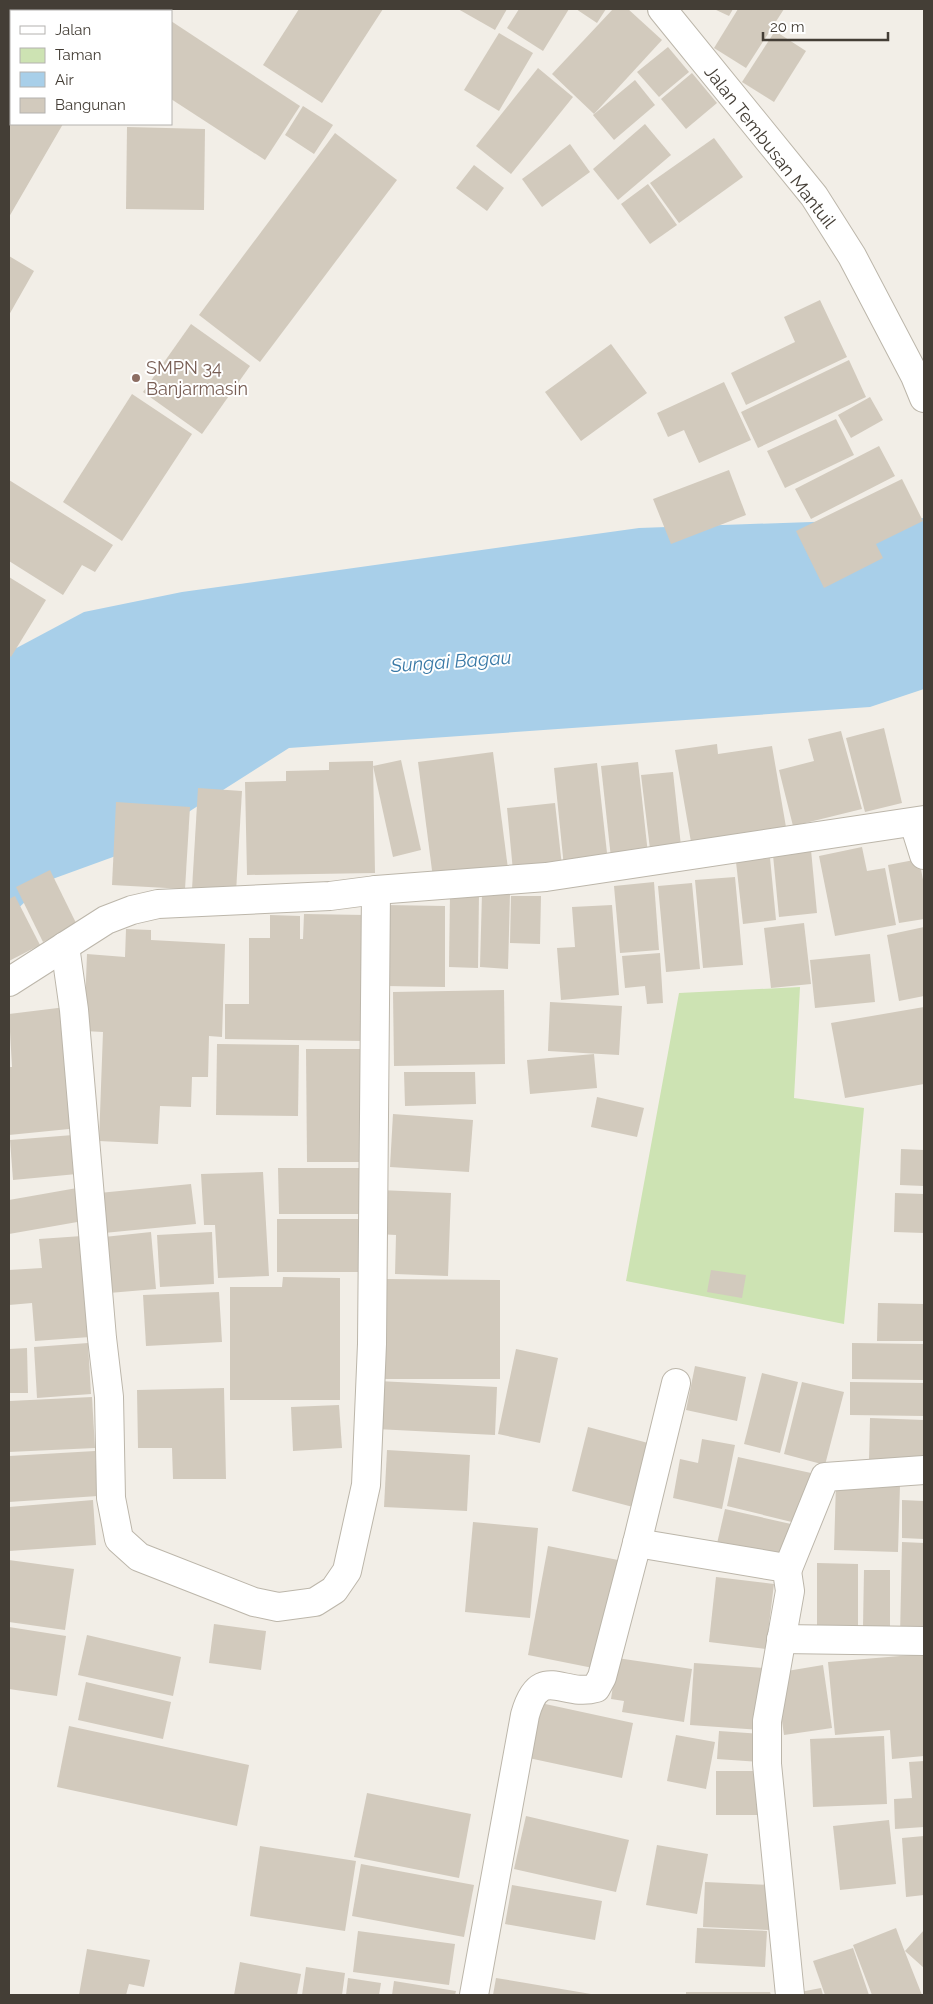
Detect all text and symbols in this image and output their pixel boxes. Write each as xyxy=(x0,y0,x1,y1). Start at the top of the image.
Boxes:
legend xyxy=(10,10,172,125)
scale bar xyxy=(763,10,888,42)
text: 20 m xyxy=(770,18,805,36)
text: Jalan xyxy=(55,21,91,39)
text: Taman xyxy=(55,46,101,64)
street label: Jalan Tembusan Mantuil xyxy=(700,61,840,232)
text: Air xyxy=(55,71,74,89)
text: Bangunan xyxy=(55,96,126,114)
place label: SMPN 34 Banjarmasin xyxy=(146,357,248,399)
marker: SMPN 34 Banjarmasin xyxy=(130,372,142,384)
water label: Sungai Bagau xyxy=(389,646,512,676)

